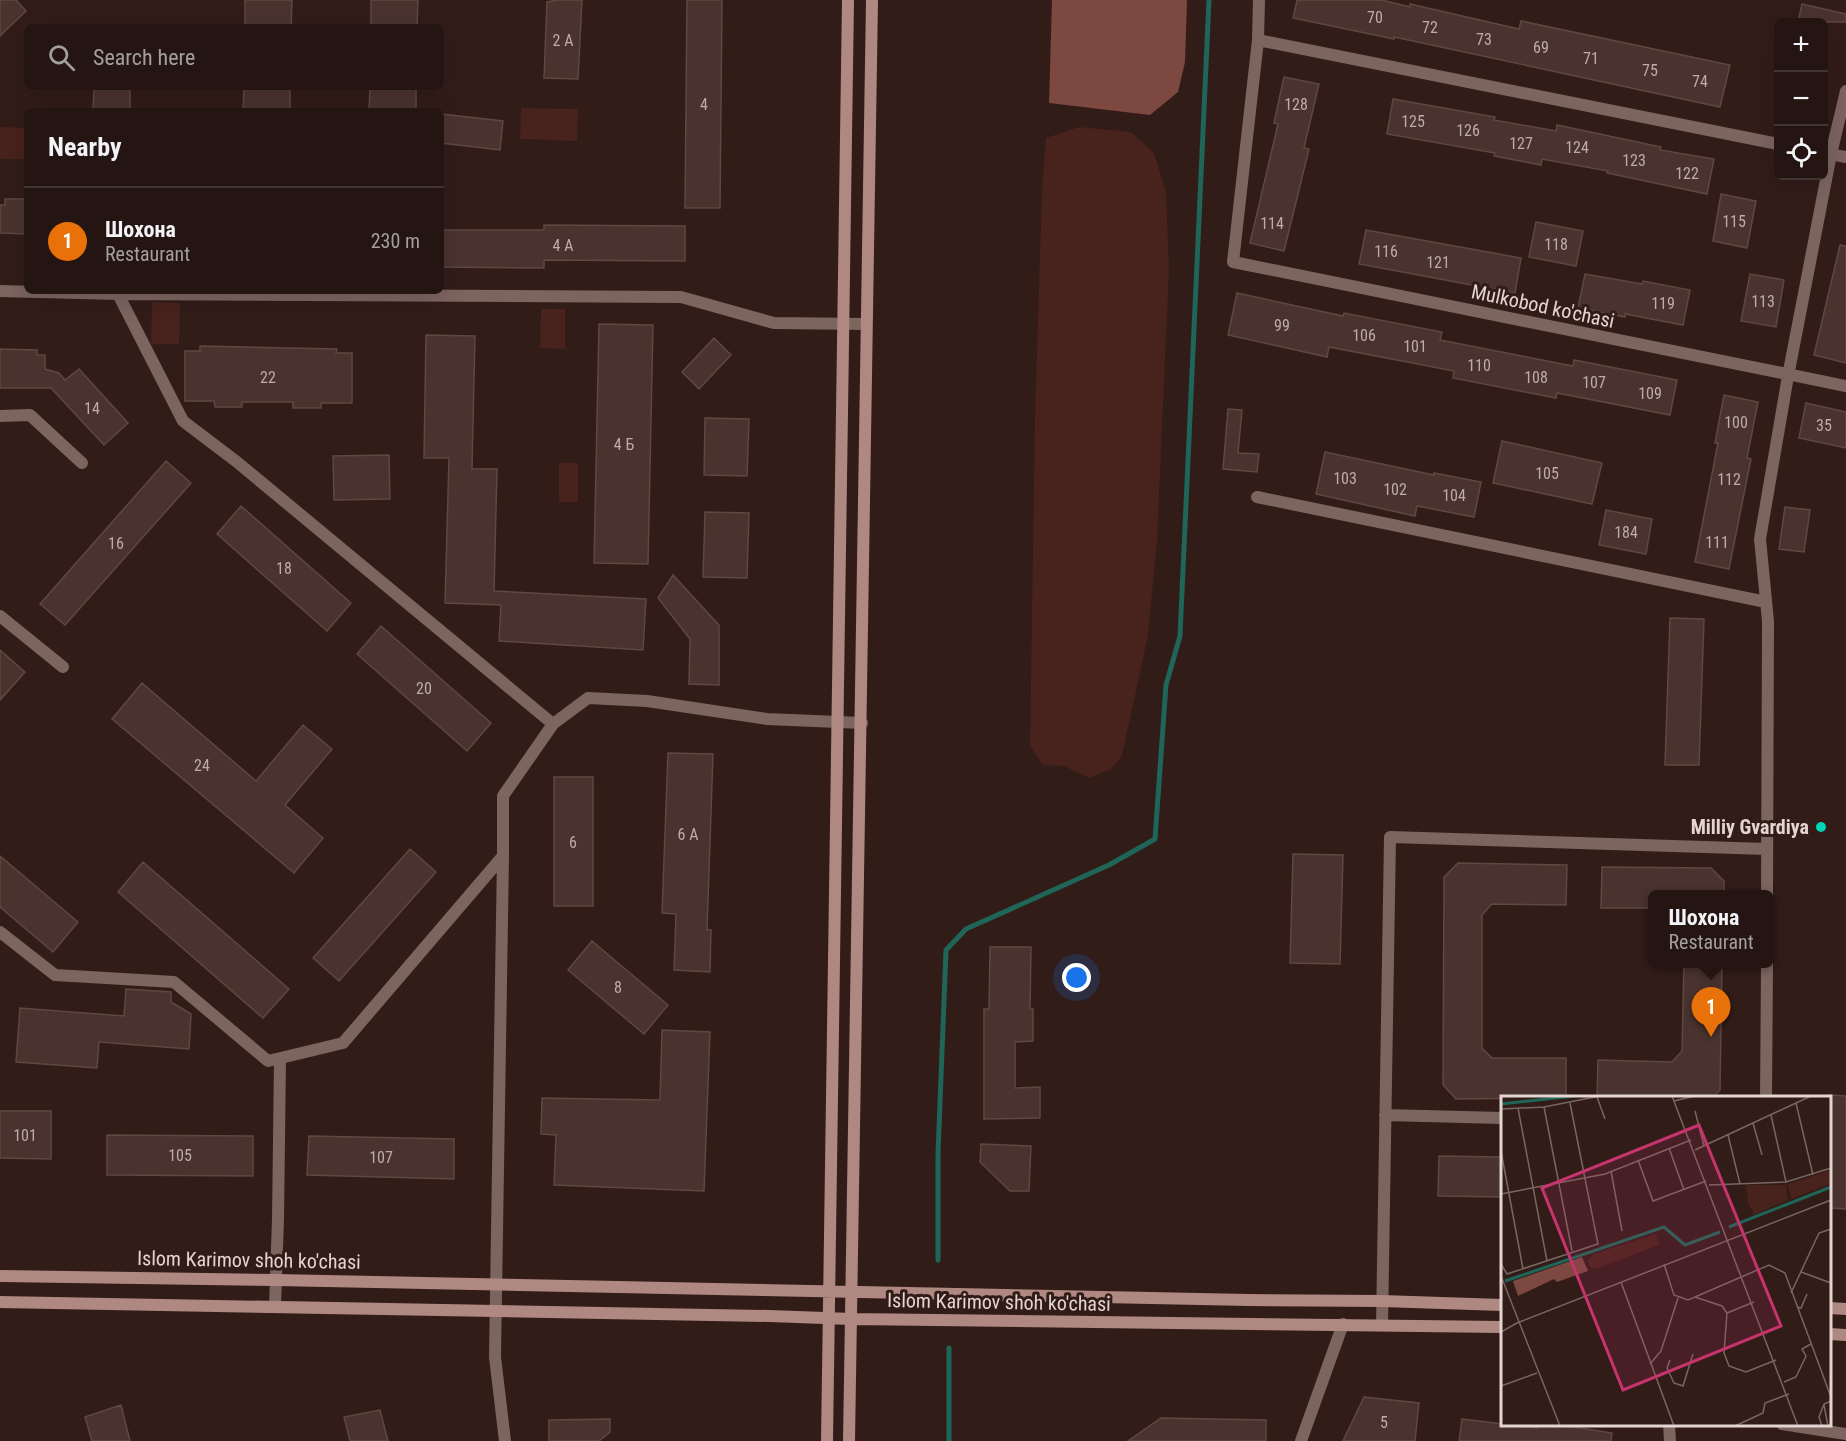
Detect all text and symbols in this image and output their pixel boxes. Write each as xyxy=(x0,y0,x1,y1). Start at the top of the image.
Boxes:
house number: 70 xyxy=(1367,8,1383,27)
house number: 72 xyxy=(1422,18,1438,37)
map controls xyxy=(1774,18,1828,180)
button: + xyxy=(1774,18,1828,72)
search box xyxy=(24,24,444,90)
house number: 73 xyxy=(1476,30,1492,49)
house number: 2 А xyxy=(553,31,573,50)
house number: 69 xyxy=(1533,38,1549,57)
icon: search xyxy=(45,41,78,74)
text: Search here xyxy=(93,45,195,70)
house number: 71 xyxy=(1583,49,1599,68)
house number: 75 xyxy=(1642,61,1658,80)
house number: 74 xyxy=(1692,72,1708,91)
button: − xyxy=(1774,72,1828,126)
house number: 4 xyxy=(700,95,708,114)
house number: 128 xyxy=(1284,95,1308,114)
house number: 125 xyxy=(1401,112,1425,131)
house number: 126 xyxy=(1456,121,1480,140)
button: locate xyxy=(1774,126,1828,180)
text: Nearby xyxy=(48,132,122,162)
house number: 127 xyxy=(1509,134,1533,153)
house number: 124 xyxy=(1565,138,1589,157)
house number: 123 xyxy=(1622,151,1646,170)
house number: 122 xyxy=(1675,164,1699,183)
house number: 115 xyxy=(1722,212,1746,231)
house number: 114 xyxy=(1260,214,1284,233)
text: Шохона xyxy=(105,217,176,242)
text: 1 xyxy=(62,229,73,253)
text: 230 m xyxy=(371,229,420,253)
house number: 118 xyxy=(1544,235,1568,254)
house number: 4 А xyxy=(553,236,573,255)
text: Restaurant xyxy=(105,242,190,266)
house number: 116 xyxy=(1374,242,1398,261)
house number: 121 xyxy=(1426,253,1450,272)
street label: Mulkobod ko'chasi xyxy=(1469,279,1617,333)
house number: 113 xyxy=(1751,292,1775,311)
house number: 119 xyxy=(1651,294,1675,313)
house number: 99 xyxy=(1274,316,1290,335)
house number: 106 xyxy=(1352,326,1376,345)
house number: 101 xyxy=(1403,337,1427,356)
house number: 110 xyxy=(1467,356,1491,375)
house number: 22 xyxy=(260,368,276,387)
house number: 108 xyxy=(1524,368,1548,387)
house number: 107 xyxy=(1582,373,1606,392)
house number: 109 xyxy=(1638,384,1662,403)
house number: 14 xyxy=(84,399,100,418)
house number: 100 xyxy=(1724,413,1748,432)
house number: 35 xyxy=(1816,416,1832,435)
house number: 4 Б xyxy=(614,435,634,454)
house number: 105 xyxy=(1535,464,1559,483)
house number: 103 xyxy=(1333,469,1357,488)
house number: 112 xyxy=(1717,470,1741,489)
house number: 102 xyxy=(1383,480,1407,499)
house number: 104 xyxy=(1442,486,1466,505)
house number: 184 xyxy=(1614,523,1638,542)
house number: 111 xyxy=(1705,533,1729,552)
house number: 16 xyxy=(108,534,124,553)
house number: 18 xyxy=(276,559,292,578)
house number: 20 xyxy=(416,679,432,698)
house number: 24 xyxy=(194,756,210,775)
place label: Milliy Gvardiya xyxy=(1691,815,1809,839)
marker: Milliy Gvardiya xyxy=(1814,820,1828,834)
house number: 6 А xyxy=(678,825,698,844)
house number: 6 xyxy=(569,833,577,852)
popup xyxy=(1648,890,1774,968)
text: Шохона xyxy=(1668,905,1739,930)
text: Restaurant xyxy=(1668,930,1754,954)
your location xyxy=(1062,963,1091,992)
house number: 8 xyxy=(614,978,622,997)
pin: 1 xyxy=(1692,988,1730,1037)
inset map xyxy=(1501,1096,1831,1426)
house number: 101 xyxy=(13,1126,37,1145)
house number: 105 xyxy=(168,1146,192,1165)
house number: 107 xyxy=(369,1148,393,1167)
street label: Islom Karimov shoh ko'chasi xyxy=(137,1246,361,1274)
street label: Islom Karimov shoh ko'chasi xyxy=(887,1288,1111,1316)
house number: 5 xyxy=(1380,1413,1388,1432)

